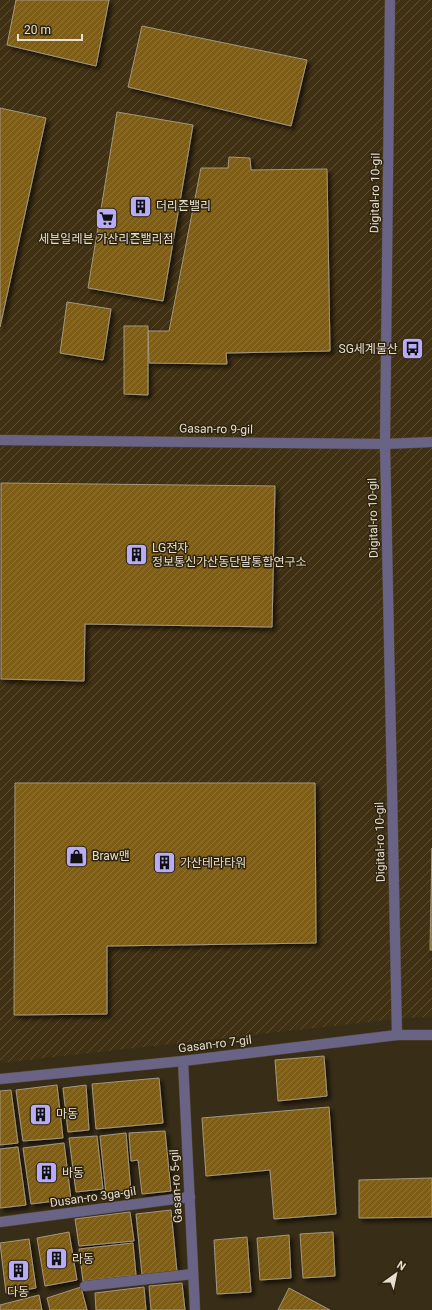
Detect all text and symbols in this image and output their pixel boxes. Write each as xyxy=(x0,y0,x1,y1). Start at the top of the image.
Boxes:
scale bar xyxy=(18,16,82,42)
text: 20 m xyxy=(24,23,51,37)
street label: Digital-ro 10-gil xyxy=(367,153,383,233)
building icon: 더리즌밸리 xyxy=(127,193,153,219)
place label: 더리즌밸리 xyxy=(156,199,211,213)
supermarket icon: 세븐일레븐 가산리즌밸리점 xyxy=(93,205,119,231)
place label: 세븐일레븐 가산리즌밸리점 xyxy=(38,232,174,246)
bus stop icon: SG세계물산 xyxy=(400,336,426,362)
place label: SG세계물산 xyxy=(339,342,398,356)
street label: Gasan-ro 9-gil xyxy=(179,421,253,437)
street label: Digital-ro 10-gil xyxy=(365,478,381,558)
place label: LG전자 정보통신가산동단말통합연구소 xyxy=(152,541,307,569)
building icon: LG전자 정보통신가산동단말통합연구소 xyxy=(124,542,150,568)
street label: Digital-ro 10-gil xyxy=(372,802,388,882)
shop icon: Braw맨 xyxy=(64,843,90,869)
place label: Braw맨 xyxy=(92,849,130,863)
building icon: 가산테라타워 xyxy=(152,850,178,876)
place label: 가산테라타워 xyxy=(180,856,246,870)
street label: Gasan-ro 7-gil xyxy=(178,1033,252,1055)
building icon: 마동 xyxy=(27,1101,53,1127)
place label: 마동 xyxy=(56,1107,78,1121)
street label: Gasan-ro 5-gil xyxy=(167,1149,185,1223)
building icon: 바동 xyxy=(34,1160,60,1186)
place label: 바동 xyxy=(62,1166,84,1180)
street label: Dusan-ro 3ga-gil xyxy=(49,1184,137,1210)
building icon: 라동 xyxy=(44,1246,70,1272)
place label: 라동 xyxy=(72,1252,94,1266)
north arrow xyxy=(376,1254,416,1294)
building icon: 다동 xyxy=(5,1258,31,1284)
text: N xyxy=(394,1258,408,1274)
place label: 다동 xyxy=(7,1285,29,1299)

